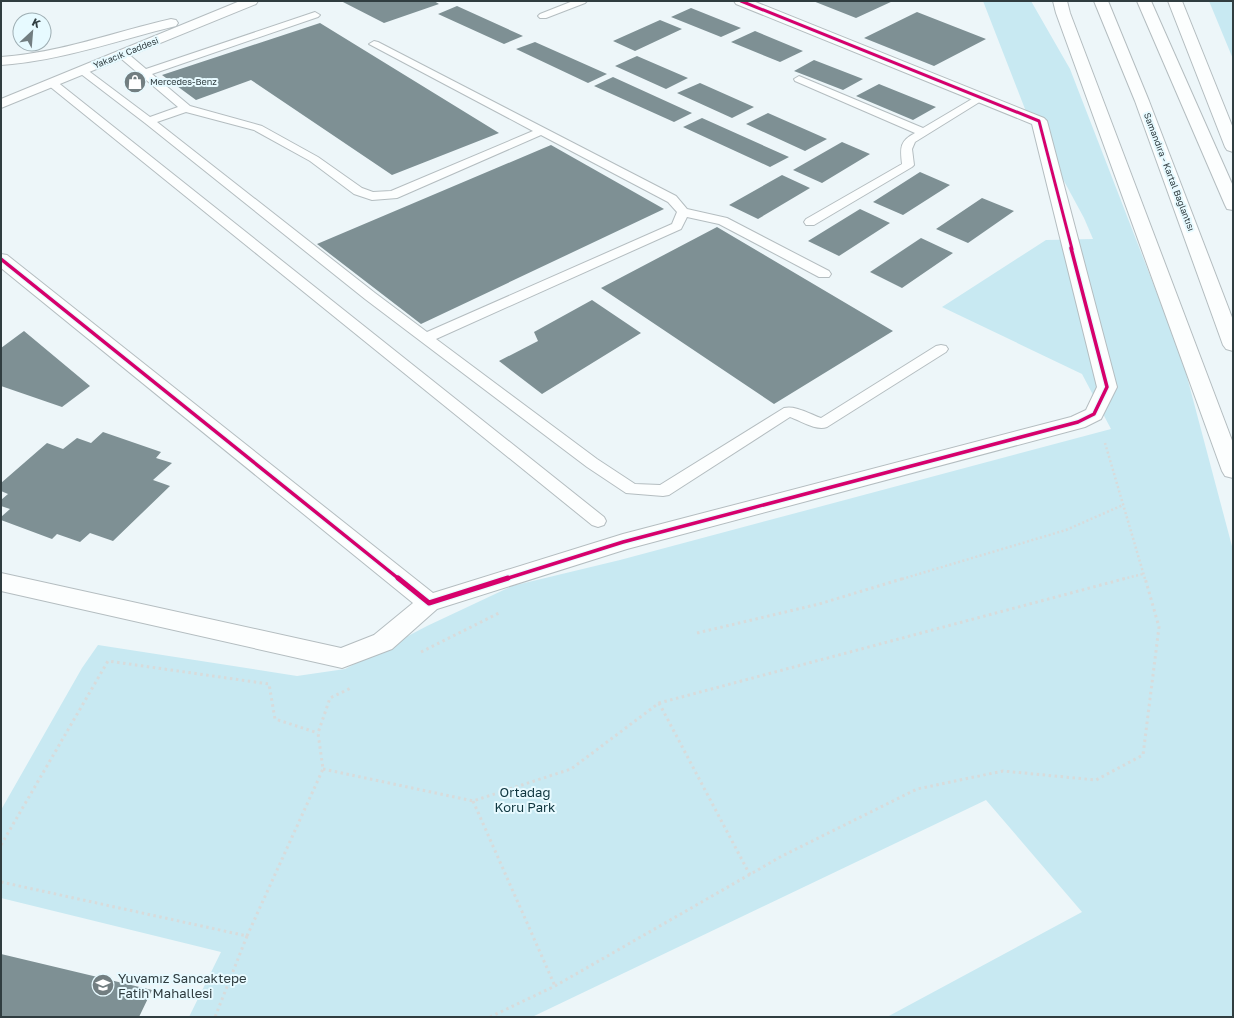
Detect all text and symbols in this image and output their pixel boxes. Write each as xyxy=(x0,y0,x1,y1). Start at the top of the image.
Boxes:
north arrow xyxy=(12,12,52,52)
text: K xyxy=(30,15,43,30)
street label: Yakacık Caddesi xyxy=(92,34,160,71)
shop icon: Mercedes-Benz xyxy=(122,69,148,95)
place label: Mercedes-Benz xyxy=(150,76,217,87)
street label: Samandıra - Kartal Bağlantısı xyxy=(1142,111,1197,233)
park label: Ortadağ Koru Park xyxy=(495,784,556,815)
place label: Yuvamız Sancaktepe Fatih Mahallesi xyxy=(118,970,246,1001)
school or university icon: Yuvamız Sancaktepe Fatih Mahallesi xyxy=(90,972,116,998)

